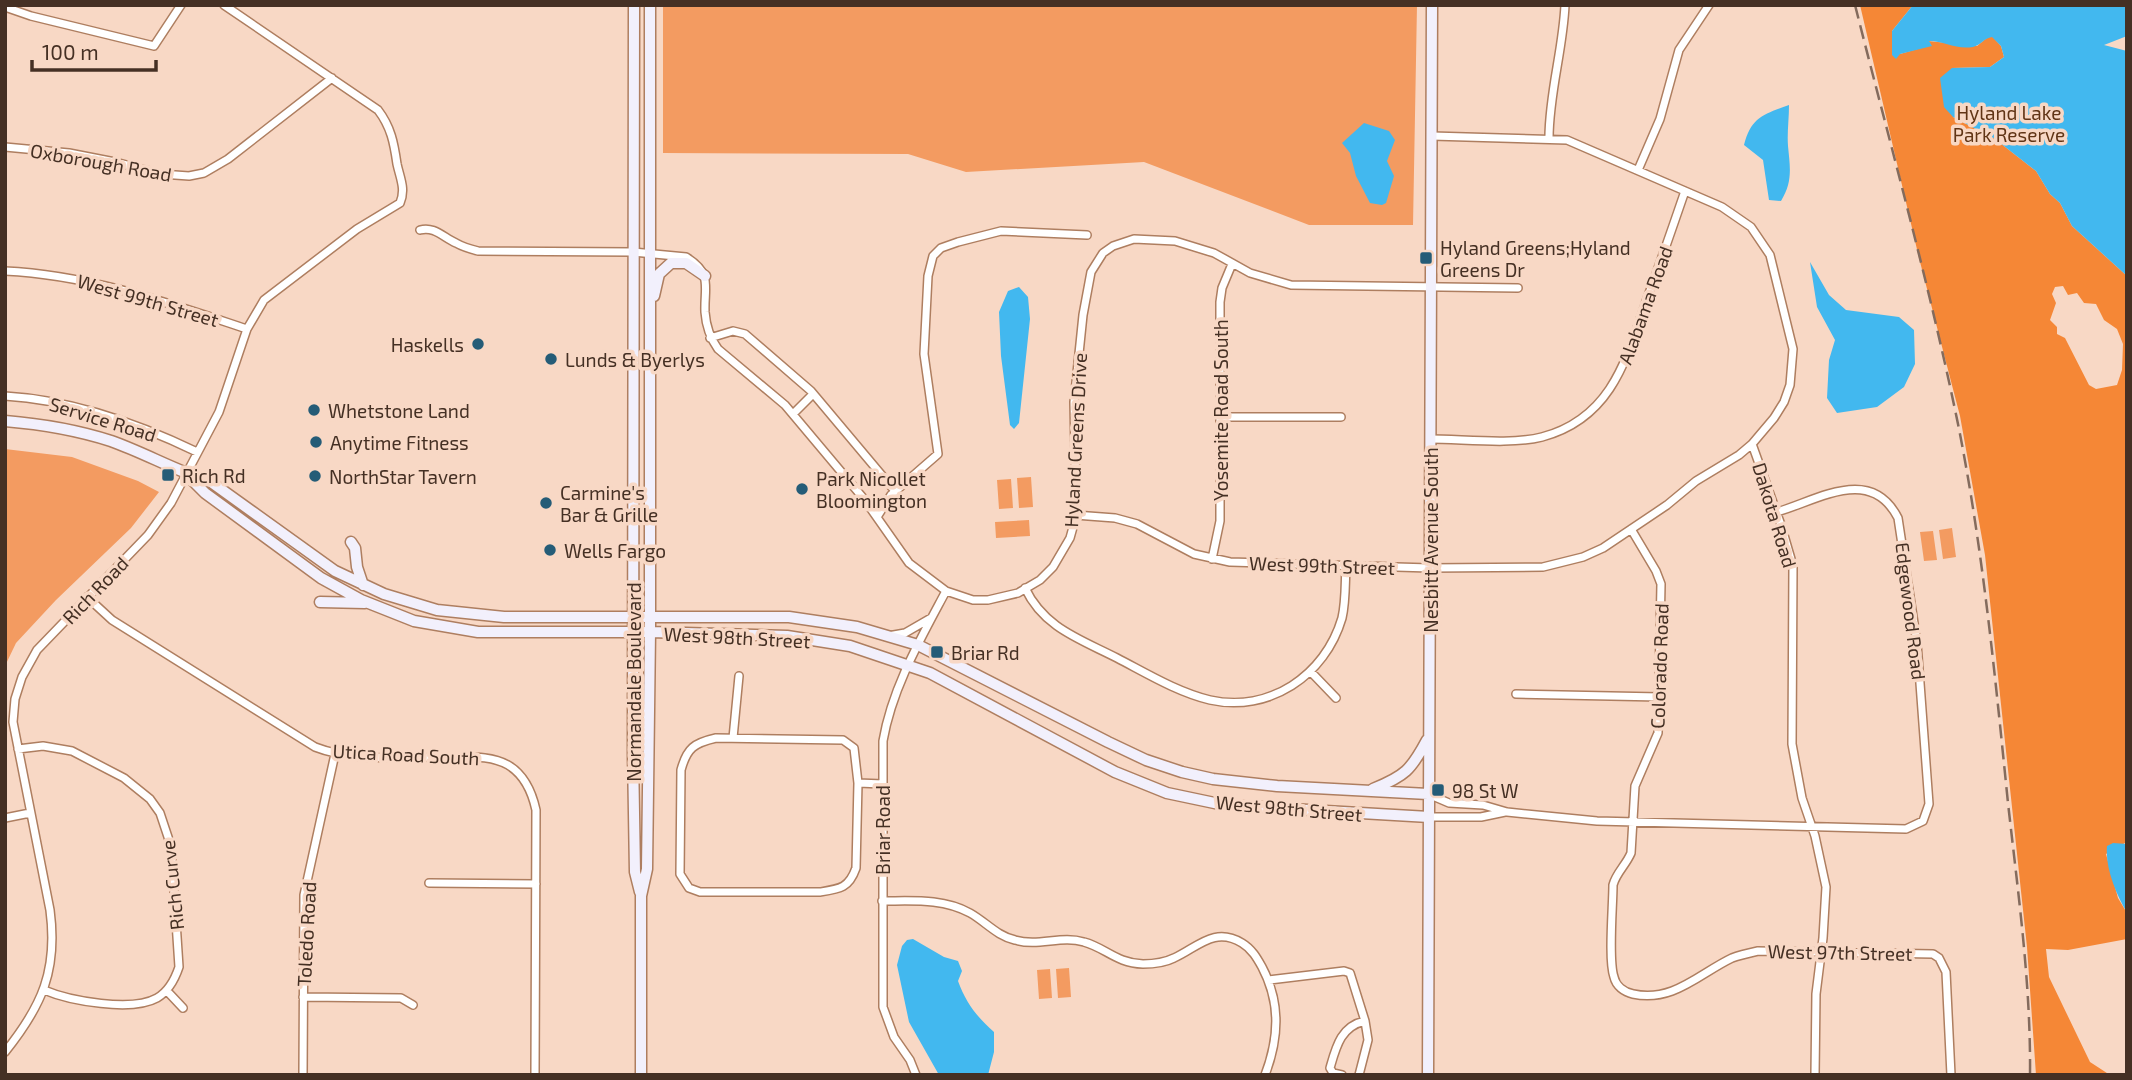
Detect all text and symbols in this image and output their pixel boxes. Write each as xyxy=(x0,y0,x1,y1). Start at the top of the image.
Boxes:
scale bar xyxy=(32,28,156,72)
text: 100 m xyxy=(42,39,99,64)
park label: Hyland Lake Park Reserve xyxy=(1953,101,2065,146)
street label: Oxborough Road xyxy=(29,138,173,186)
place label: Hyland Greens;Hyland Greens Dr xyxy=(1440,236,1631,281)
street label: Alabama Road xyxy=(1613,243,1677,367)
marker: Hyland Greens;Hyland Greens Dr xyxy=(1418,250,1434,266)
street label: West 99th Street xyxy=(75,269,221,331)
street label: Yosemite Road South xyxy=(1209,319,1232,501)
place label: Haskells xyxy=(391,333,464,356)
marker: Haskells xyxy=(470,336,486,352)
place label: Lunds & Byerlys xyxy=(565,348,705,371)
marker: Lunds & Byerlys xyxy=(543,351,559,367)
street label: Hyland Greens Drive xyxy=(1059,352,1091,528)
street label: Service Road xyxy=(47,392,159,446)
place label: Whetstone Land xyxy=(328,399,470,422)
marker: Whetstone Land xyxy=(306,402,322,418)
place label: Anytime Fitness xyxy=(330,431,469,454)
marker: Anytime Fitness xyxy=(308,434,324,450)
street label: Nesbitt Avenue South xyxy=(1419,447,1442,633)
street label: Dakota Road xyxy=(1748,460,1802,570)
place label: Rich Rd xyxy=(182,464,246,487)
place label: NorthStar Tavern xyxy=(329,465,477,488)
marker: Rich Rd xyxy=(160,467,176,483)
place label: Park Nicollet Bloomington xyxy=(816,467,927,512)
marker: NorthStar Tavern xyxy=(307,468,323,484)
place label: Carmine's Bar & Grille xyxy=(560,481,658,526)
marker: Park Nicollet Bloomington xyxy=(794,481,810,497)
marker: Carmine's Bar & Grille xyxy=(538,495,554,511)
place label: Wells Fargo xyxy=(564,539,666,562)
street label: Edgewood Road xyxy=(1891,541,1931,681)
marker: Wells Fargo xyxy=(542,542,558,558)
street label: West 99th Street xyxy=(1249,551,1395,579)
street label: Rich Road xyxy=(57,552,133,628)
street label: Normandale Boulevard xyxy=(622,582,645,782)
street label: Colorado Road xyxy=(1645,603,1673,729)
street label: West 98th Street xyxy=(663,622,811,652)
place label: Briar Rd xyxy=(951,641,1020,664)
marker: Briar Rd xyxy=(929,644,945,660)
street label: Utica Road South xyxy=(332,739,480,769)
place label: 98 St W xyxy=(1452,779,1518,802)
marker: 98 St W xyxy=(1430,782,1446,798)
street label: Briar Road xyxy=(871,785,894,875)
street label: West 98th Street xyxy=(1215,790,1363,826)
street label: Rich Curve xyxy=(156,839,188,931)
street label: Toledo Road xyxy=(292,881,320,987)
street label: West 97th Street xyxy=(1767,939,1913,965)

